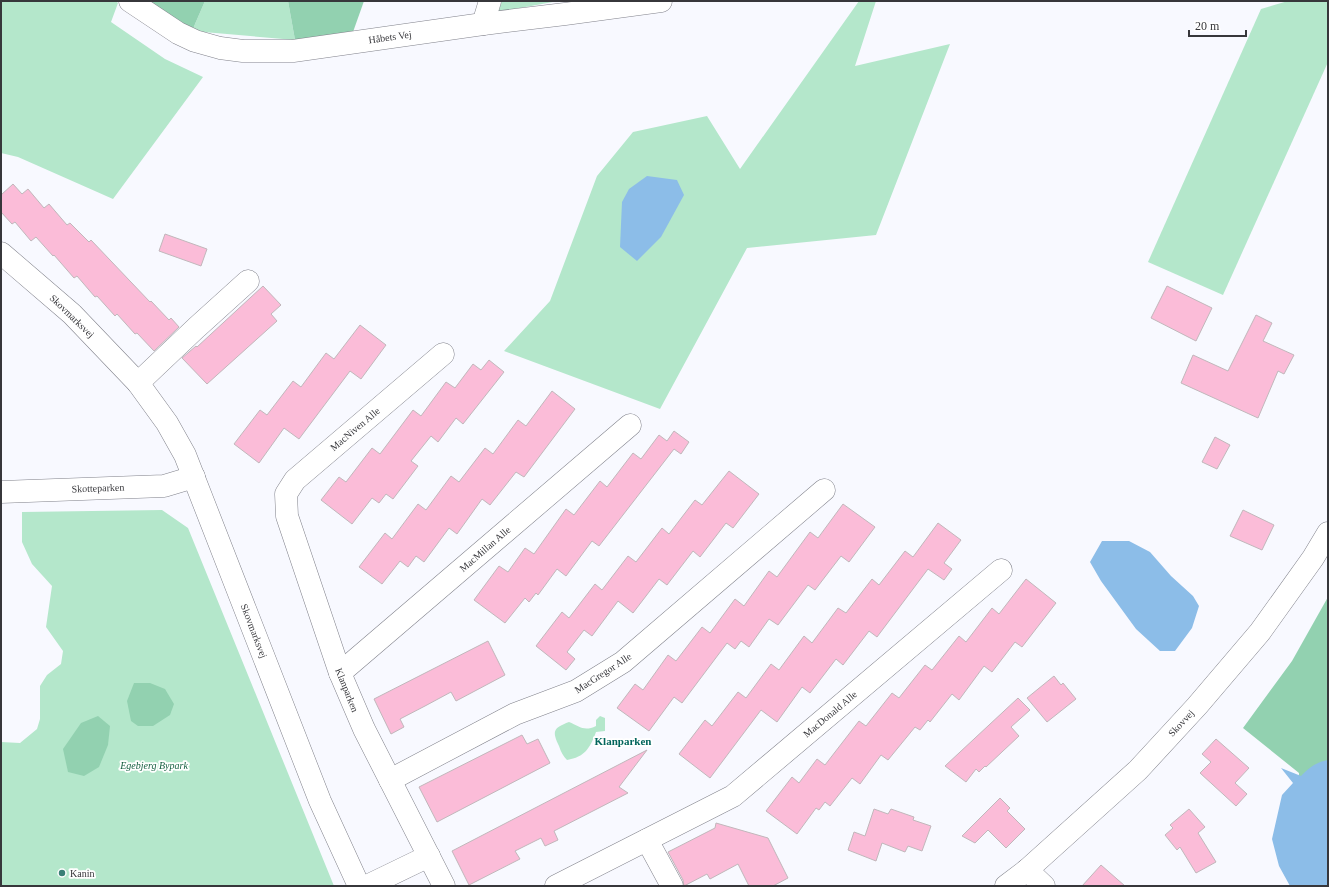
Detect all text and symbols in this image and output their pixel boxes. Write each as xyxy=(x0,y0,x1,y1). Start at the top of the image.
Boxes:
scale bar xyxy=(1189,12,1246,38)
text: 20 m xyxy=(1195,19,1220,33)
street label: Håbets Vej xyxy=(368,29,412,45)
street label: Skovmarksvej xyxy=(48,292,96,340)
street label: MacNiven Alle xyxy=(328,405,382,453)
street label: Skotteparken xyxy=(71,482,125,494)
street label: MacMillan Alle xyxy=(457,524,513,574)
street label: Skovmarksvej xyxy=(239,602,269,660)
street label: MacGregor Alle xyxy=(573,650,634,695)
street label: Klanparken xyxy=(333,666,361,714)
street label: MacDonald Alle xyxy=(801,688,859,740)
street label: Skovvej xyxy=(1166,707,1196,739)
district label: Klanparken xyxy=(595,735,651,747)
park label: Egebjerg Bypark xyxy=(119,760,188,771)
marker: Kanin xyxy=(57,868,67,878)
place label: Kanin xyxy=(70,868,94,879)

